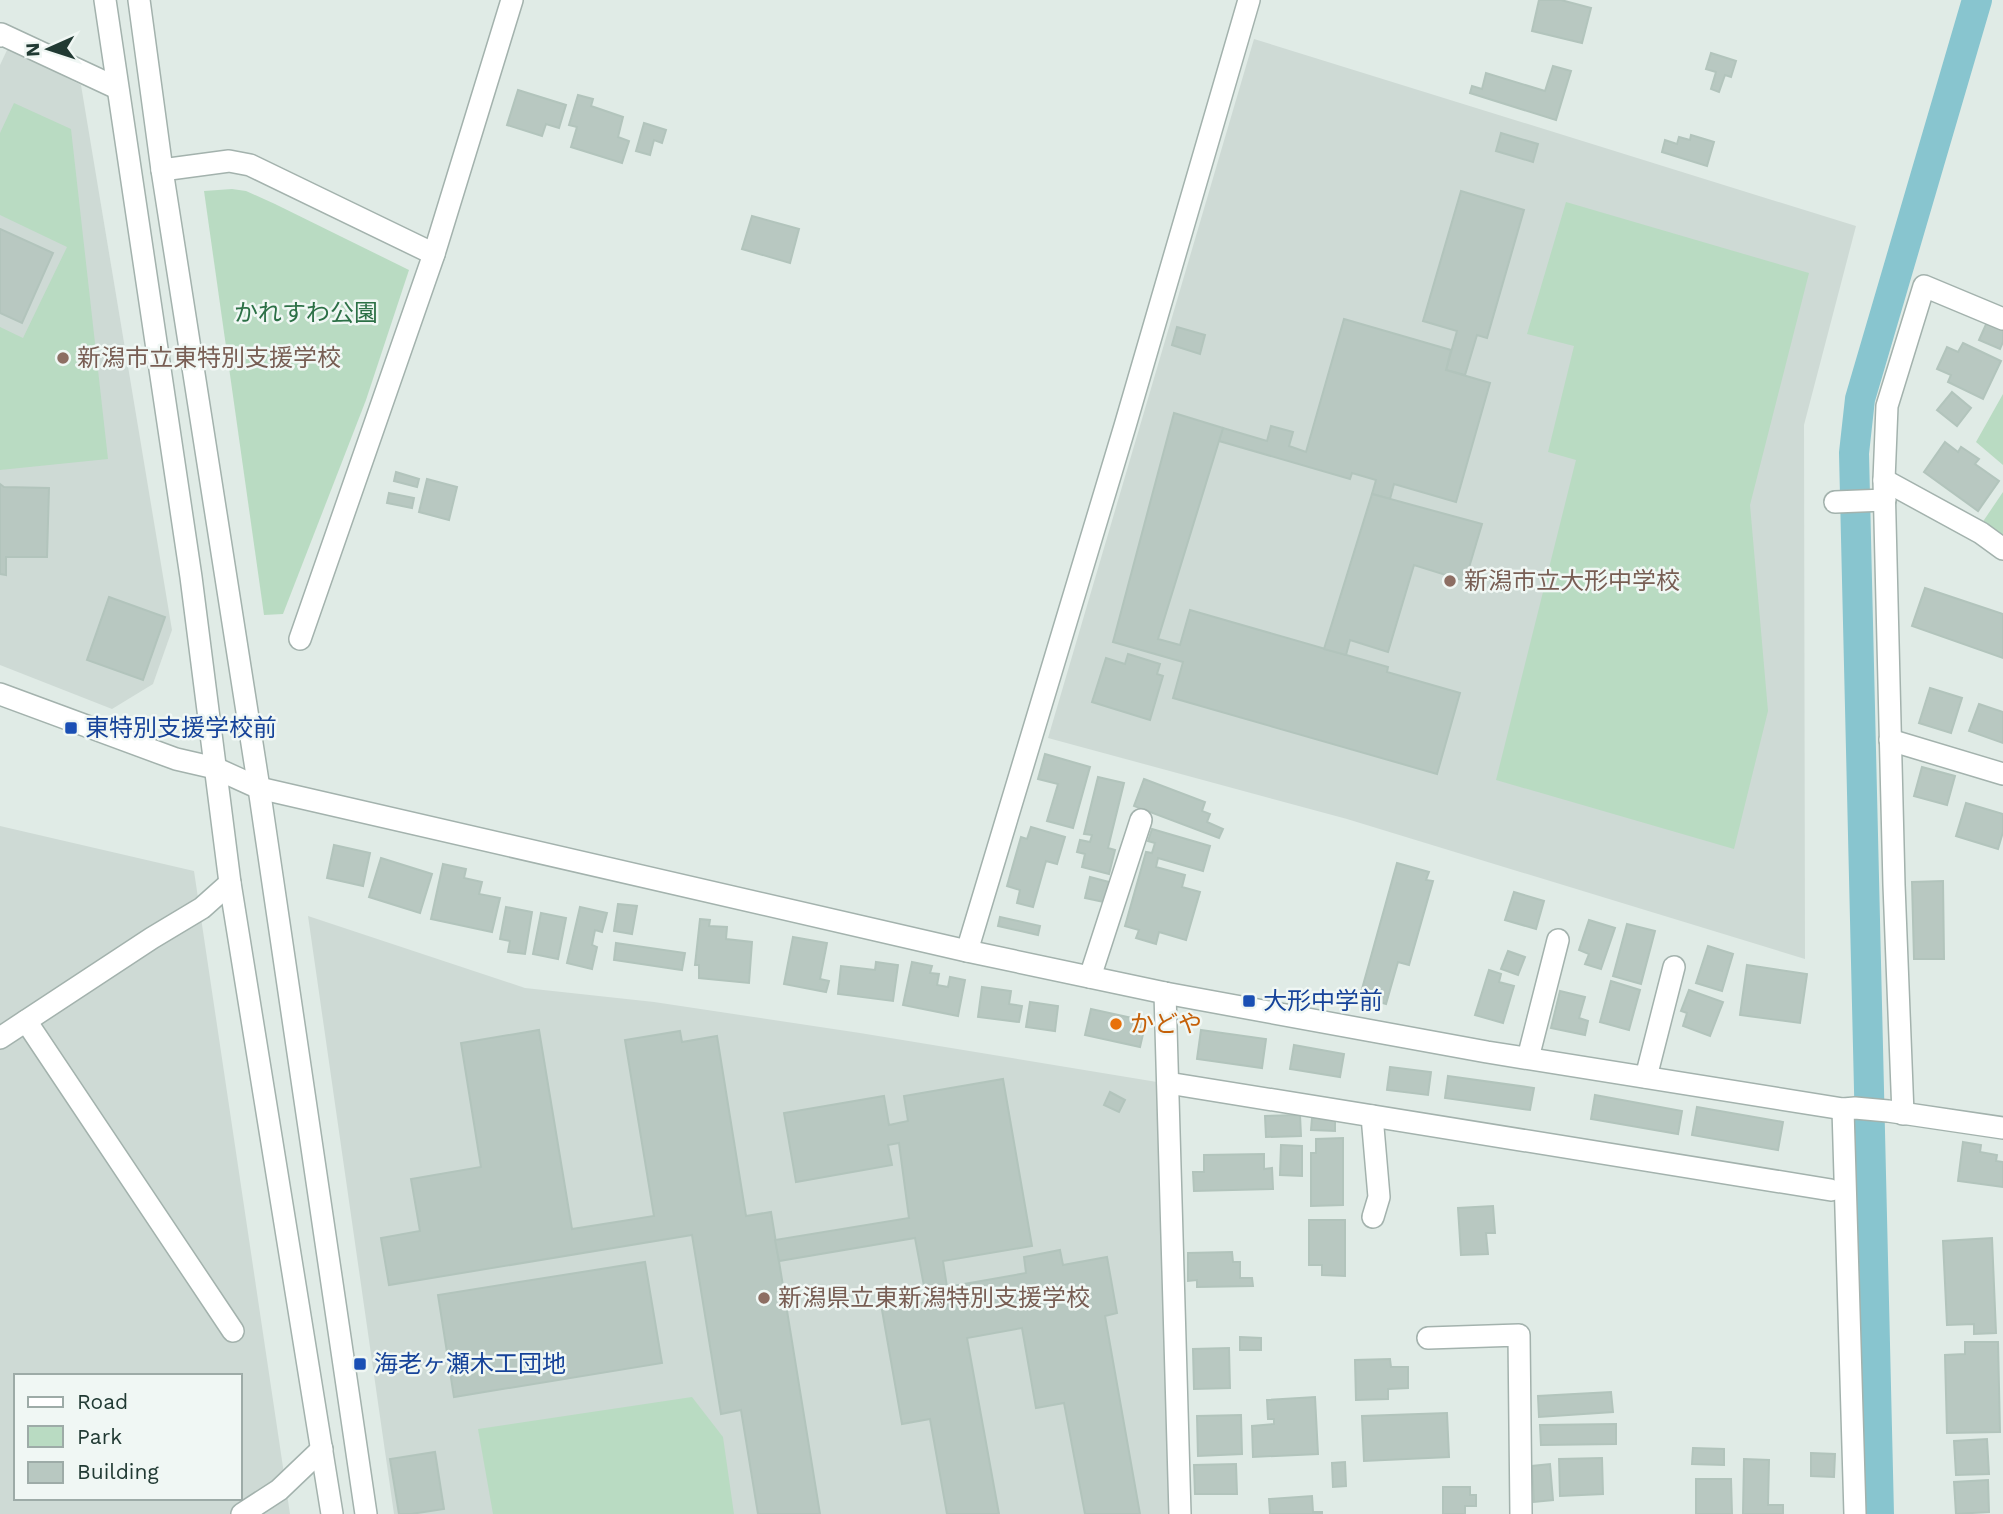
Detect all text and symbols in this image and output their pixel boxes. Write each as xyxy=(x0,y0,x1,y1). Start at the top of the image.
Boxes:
north arrow xyxy=(14,14,84,84)
text: N xyxy=(21,42,44,58)
park label: かれすわ公園 xyxy=(234,299,378,327)
place label: 新潟市立東特別支援学校 xyxy=(77,344,341,372)
marker: 新潟市立東特別支援学校 xyxy=(55,350,71,366)
place label: 新潟市立大形中学校 xyxy=(1464,567,1680,595)
marker: 新潟市立大形中学校 xyxy=(1442,573,1458,589)
place label: 東特別支援学校前 xyxy=(85,714,277,742)
marker: 東特別支援学校前 xyxy=(63,720,79,736)
place label: 大形中学前 xyxy=(1263,987,1383,1015)
marker: 大形中学前 xyxy=(1241,993,1257,1009)
place label: かどや xyxy=(1130,1010,1202,1038)
marker: かどや xyxy=(1108,1016,1124,1032)
place label: 新潟県立東新潟特別支援学校 xyxy=(778,1284,1090,1312)
marker: 新潟県立東新潟特別支援学校 xyxy=(756,1290,772,1306)
place label: 海老ヶ瀬木工団地 xyxy=(374,1350,566,1378)
marker: 海老ヶ瀬木工団地 xyxy=(352,1356,368,1372)
legend xyxy=(14,1374,242,1500)
text: Road xyxy=(77,1389,128,1414)
text: Park xyxy=(77,1424,122,1449)
text: Building xyxy=(77,1459,159,1484)

